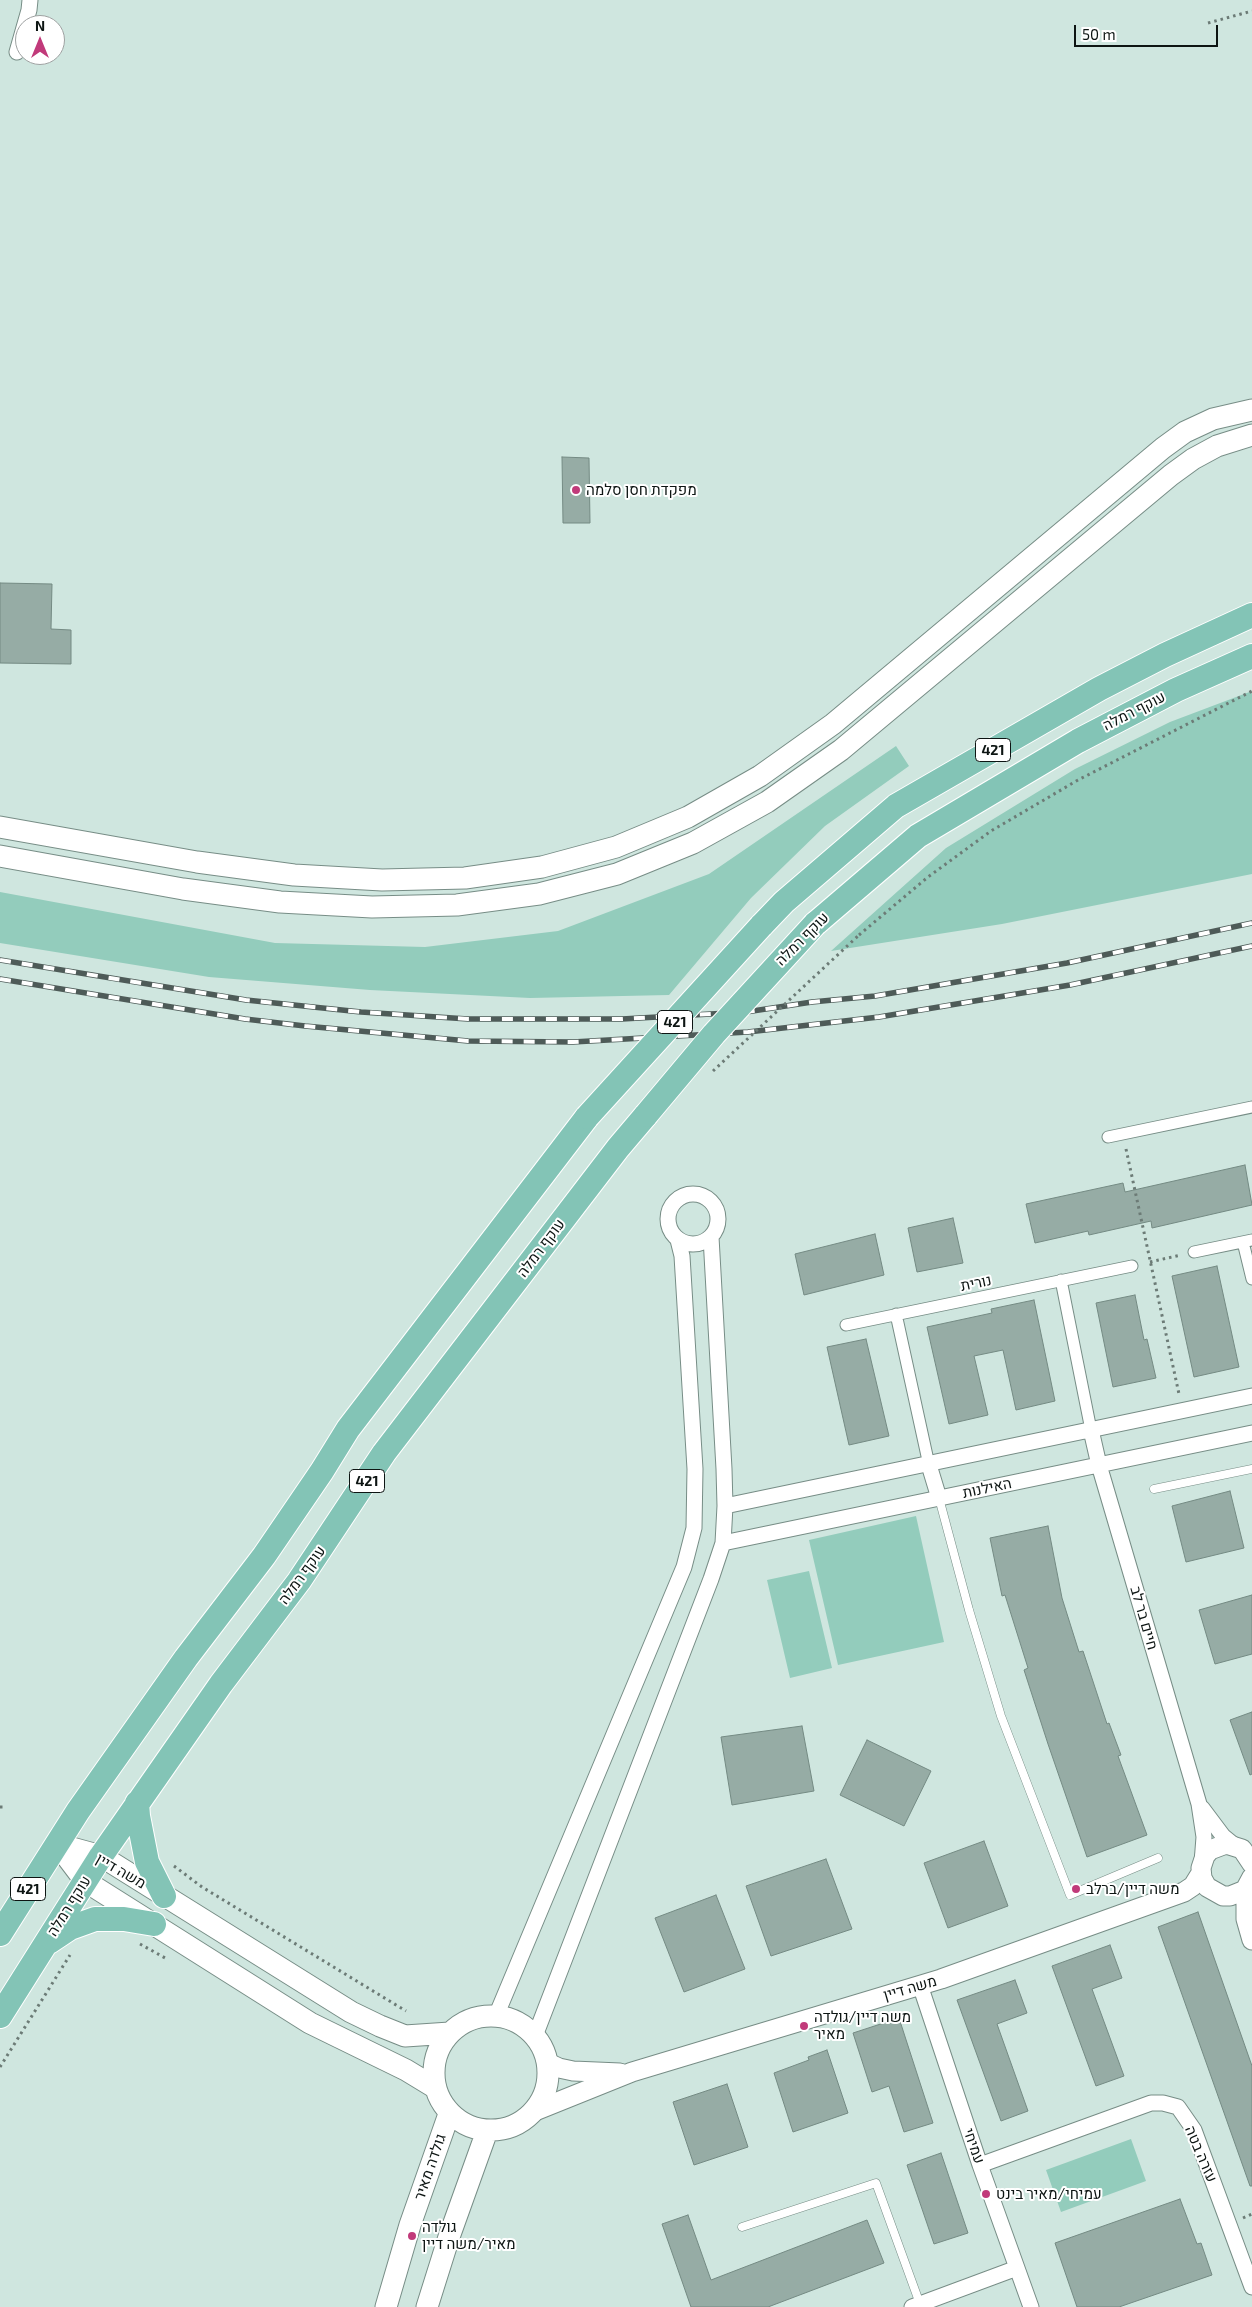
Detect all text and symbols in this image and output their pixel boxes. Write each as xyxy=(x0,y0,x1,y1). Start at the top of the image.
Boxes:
north arrow xyxy=(15,15,65,65)
scale bar xyxy=(1077,15,1221,47)
text: N xyxy=(35,17,45,34)
text: 50 m xyxy=(1082,25,1116,43)
place label: מפקדת חסן סלמה xyxy=(586,481,697,499)
marker: מפקדת חסן סלמה xyxy=(570,484,582,496)
street label: עוקף רמלה xyxy=(1100,688,1168,734)
road number: 421 xyxy=(976,738,1010,762)
street label: עוקף רמלה xyxy=(772,909,832,969)
road number: 421 xyxy=(658,1010,692,1034)
street label: עוקף רמלה xyxy=(513,1215,569,1281)
street label: נורית xyxy=(959,1271,993,1295)
road number: 421 xyxy=(350,1470,384,1492)
street label: האילנות xyxy=(961,1474,1013,1502)
street label: עוקף רמלה xyxy=(275,1542,329,1608)
street label: חיים בר לב xyxy=(1126,1584,1162,1652)
street label: משה דיין xyxy=(93,1850,149,1892)
street label: עוקף רמלה xyxy=(43,1872,95,1940)
road number: 421 xyxy=(10,1878,46,1900)
place label: משה דיין/ברלב xyxy=(1086,1880,1179,1898)
marker: משה דיין/ברלב xyxy=(1070,1883,1082,1895)
street label: משה דיין xyxy=(881,1972,939,2004)
place label: משה דיין/גולדה מאיר xyxy=(814,2008,911,2043)
marker: משה דיין/גולדה מאיר xyxy=(798,2020,810,2032)
street label: עזרה בטה xyxy=(1181,2123,1221,2185)
street label: עמיחי xyxy=(960,2126,988,2166)
street label: גולדה מאיר xyxy=(410,2131,450,2203)
place label: עמיחי/מאיר בינט xyxy=(996,2185,1102,2203)
marker: עמיחי/מאיר בינט xyxy=(980,2188,992,2200)
place label: גולדה מאיר/משה דיין xyxy=(422,2218,516,2253)
marker: גולדה מאיר/משה דיין xyxy=(406,2230,418,2242)

